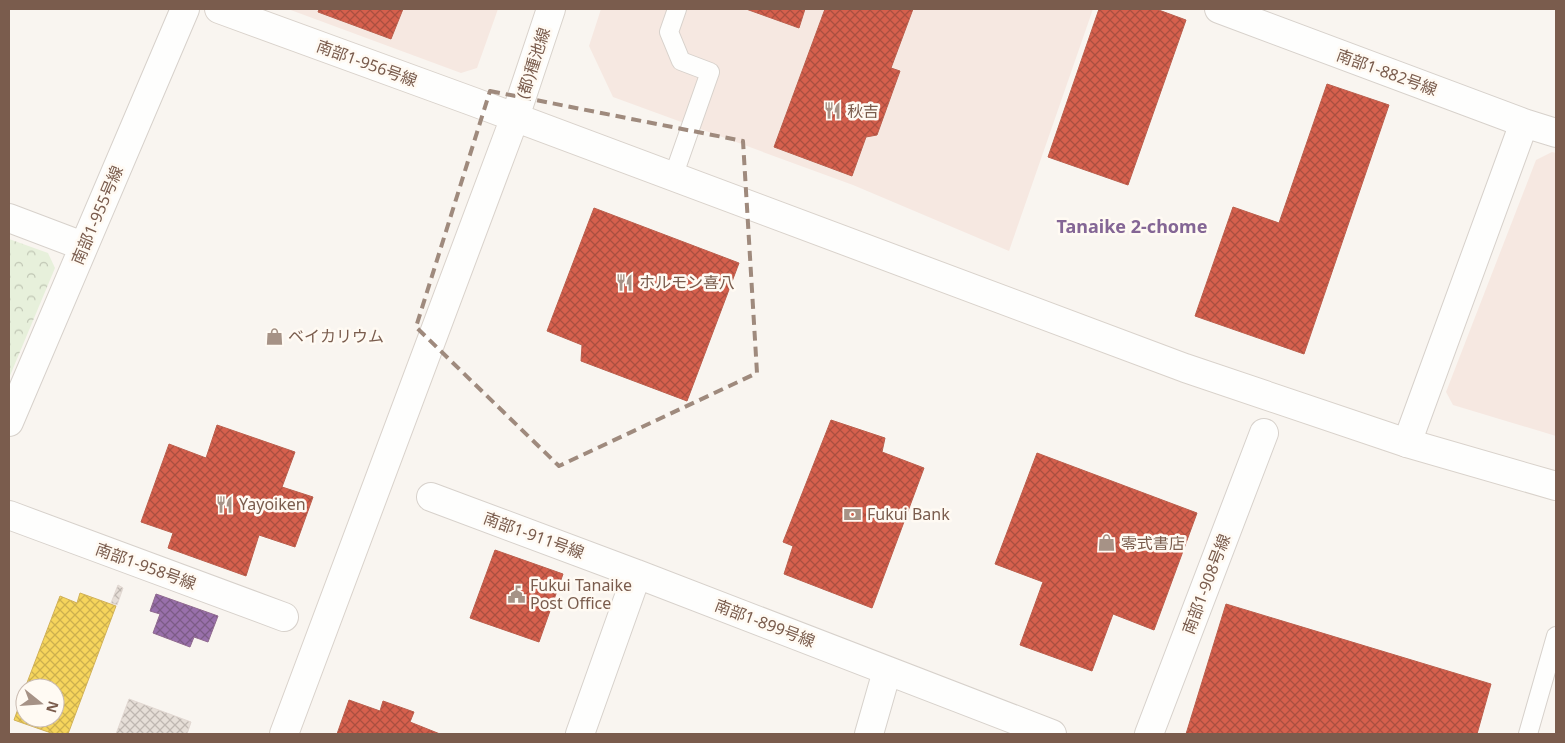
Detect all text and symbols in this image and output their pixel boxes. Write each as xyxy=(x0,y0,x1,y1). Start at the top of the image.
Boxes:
street label: (都)種池線 xyxy=(511,25,555,101)
street label: 南部1-956号線 xyxy=(314,35,420,91)
street label: 南部1-882号線 xyxy=(1334,44,1440,100)
place label: 秋吉 xyxy=(847,100,879,122)
restaurant icon: 秋吉 xyxy=(823,101,843,121)
street label: 南部1-955号線 xyxy=(66,162,128,268)
district label: Tanaike 2-chome xyxy=(1057,214,1207,238)
place label: ホルモン喜八 xyxy=(639,271,735,293)
restaurant icon: ホルモン喜八 xyxy=(615,272,635,292)
place label: ベイカリウム xyxy=(288,325,384,347)
shop icon: ベイカリウム xyxy=(264,326,284,346)
place label: Yayoiken xyxy=(239,493,306,515)
restaurant icon: Yayoiken xyxy=(215,494,235,514)
place label: Fukui Bank xyxy=(867,503,950,525)
bank icon: Fukui Bank xyxy=(843,504,863,524)
street label: 南部1-911号線 xyxy=(481,507,587,563)
street label: 南部1-908号線 xyxy=(1177,531,1235,637)
place label: 零式書店 xyxy=(1121,532,1185,554)
shop icon: 零式書店 xyxy=(1097,533,1117,553)
street label: 南部1-958号線 xyxy=(93,538,199,594)
place label: Fukui Tanaike Post Office xyxy=(530,574,632,614)
public building icon: Fukui Tanaike Post Office xyxy=(506,584,526,604)
street label: 南部1-899号線 xyxy=(712,594,818,652)
north arrow xyxy=(15,678,65,728)
text: N xyxy=(42,699,64,715)

